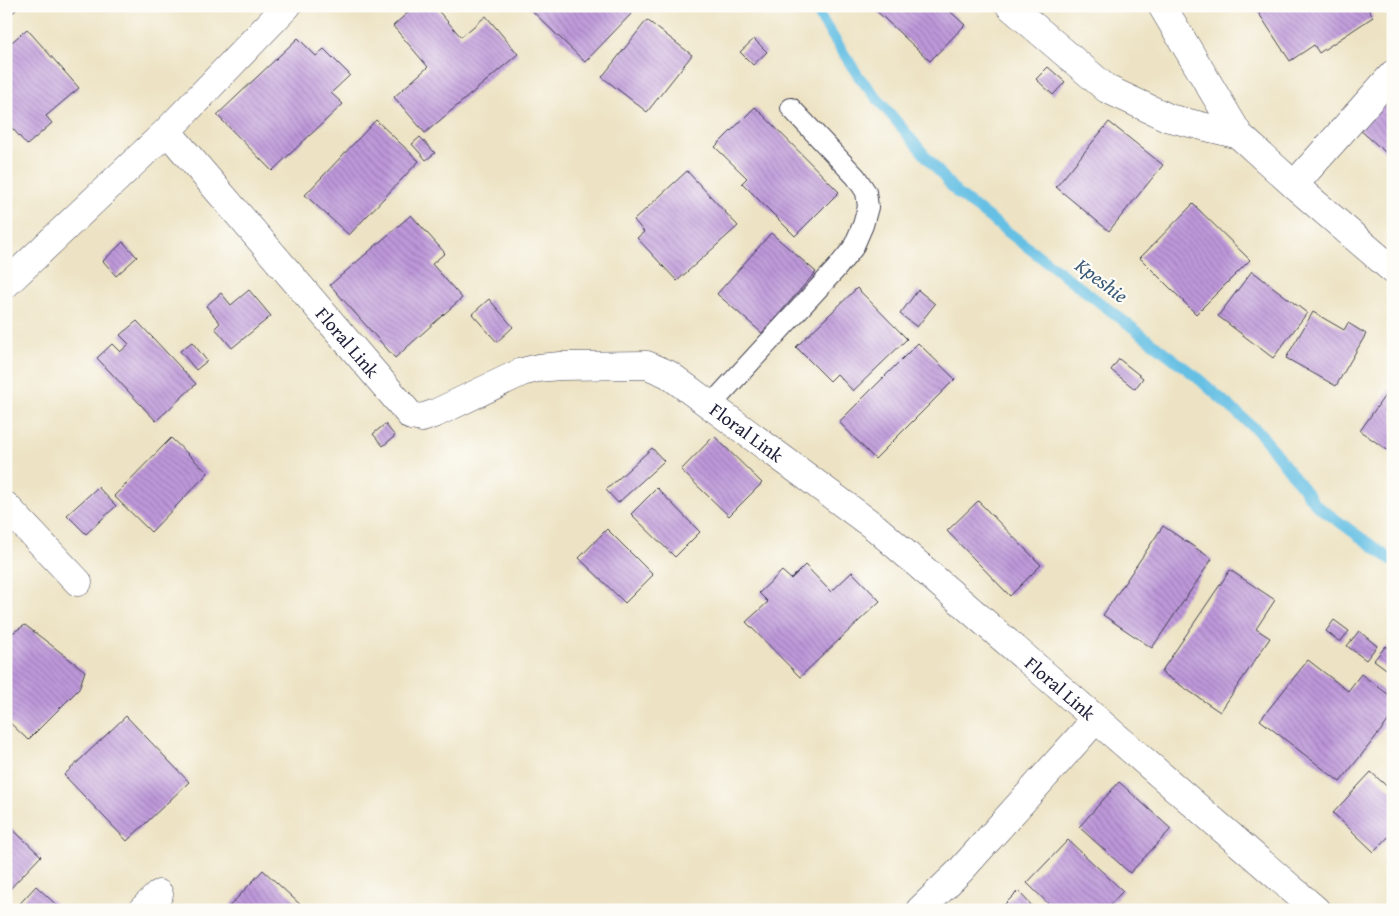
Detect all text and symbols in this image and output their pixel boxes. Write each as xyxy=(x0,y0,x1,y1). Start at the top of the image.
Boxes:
water label: Kpeshie xyxy=(1069,250,1134,309)
street label: Floral Link xyxy=(309,301,386,384)
street label: Floral Link xyxy=(704,396,790,469)
street label: Floral Link xyxy=(1019,649,1102,727)

